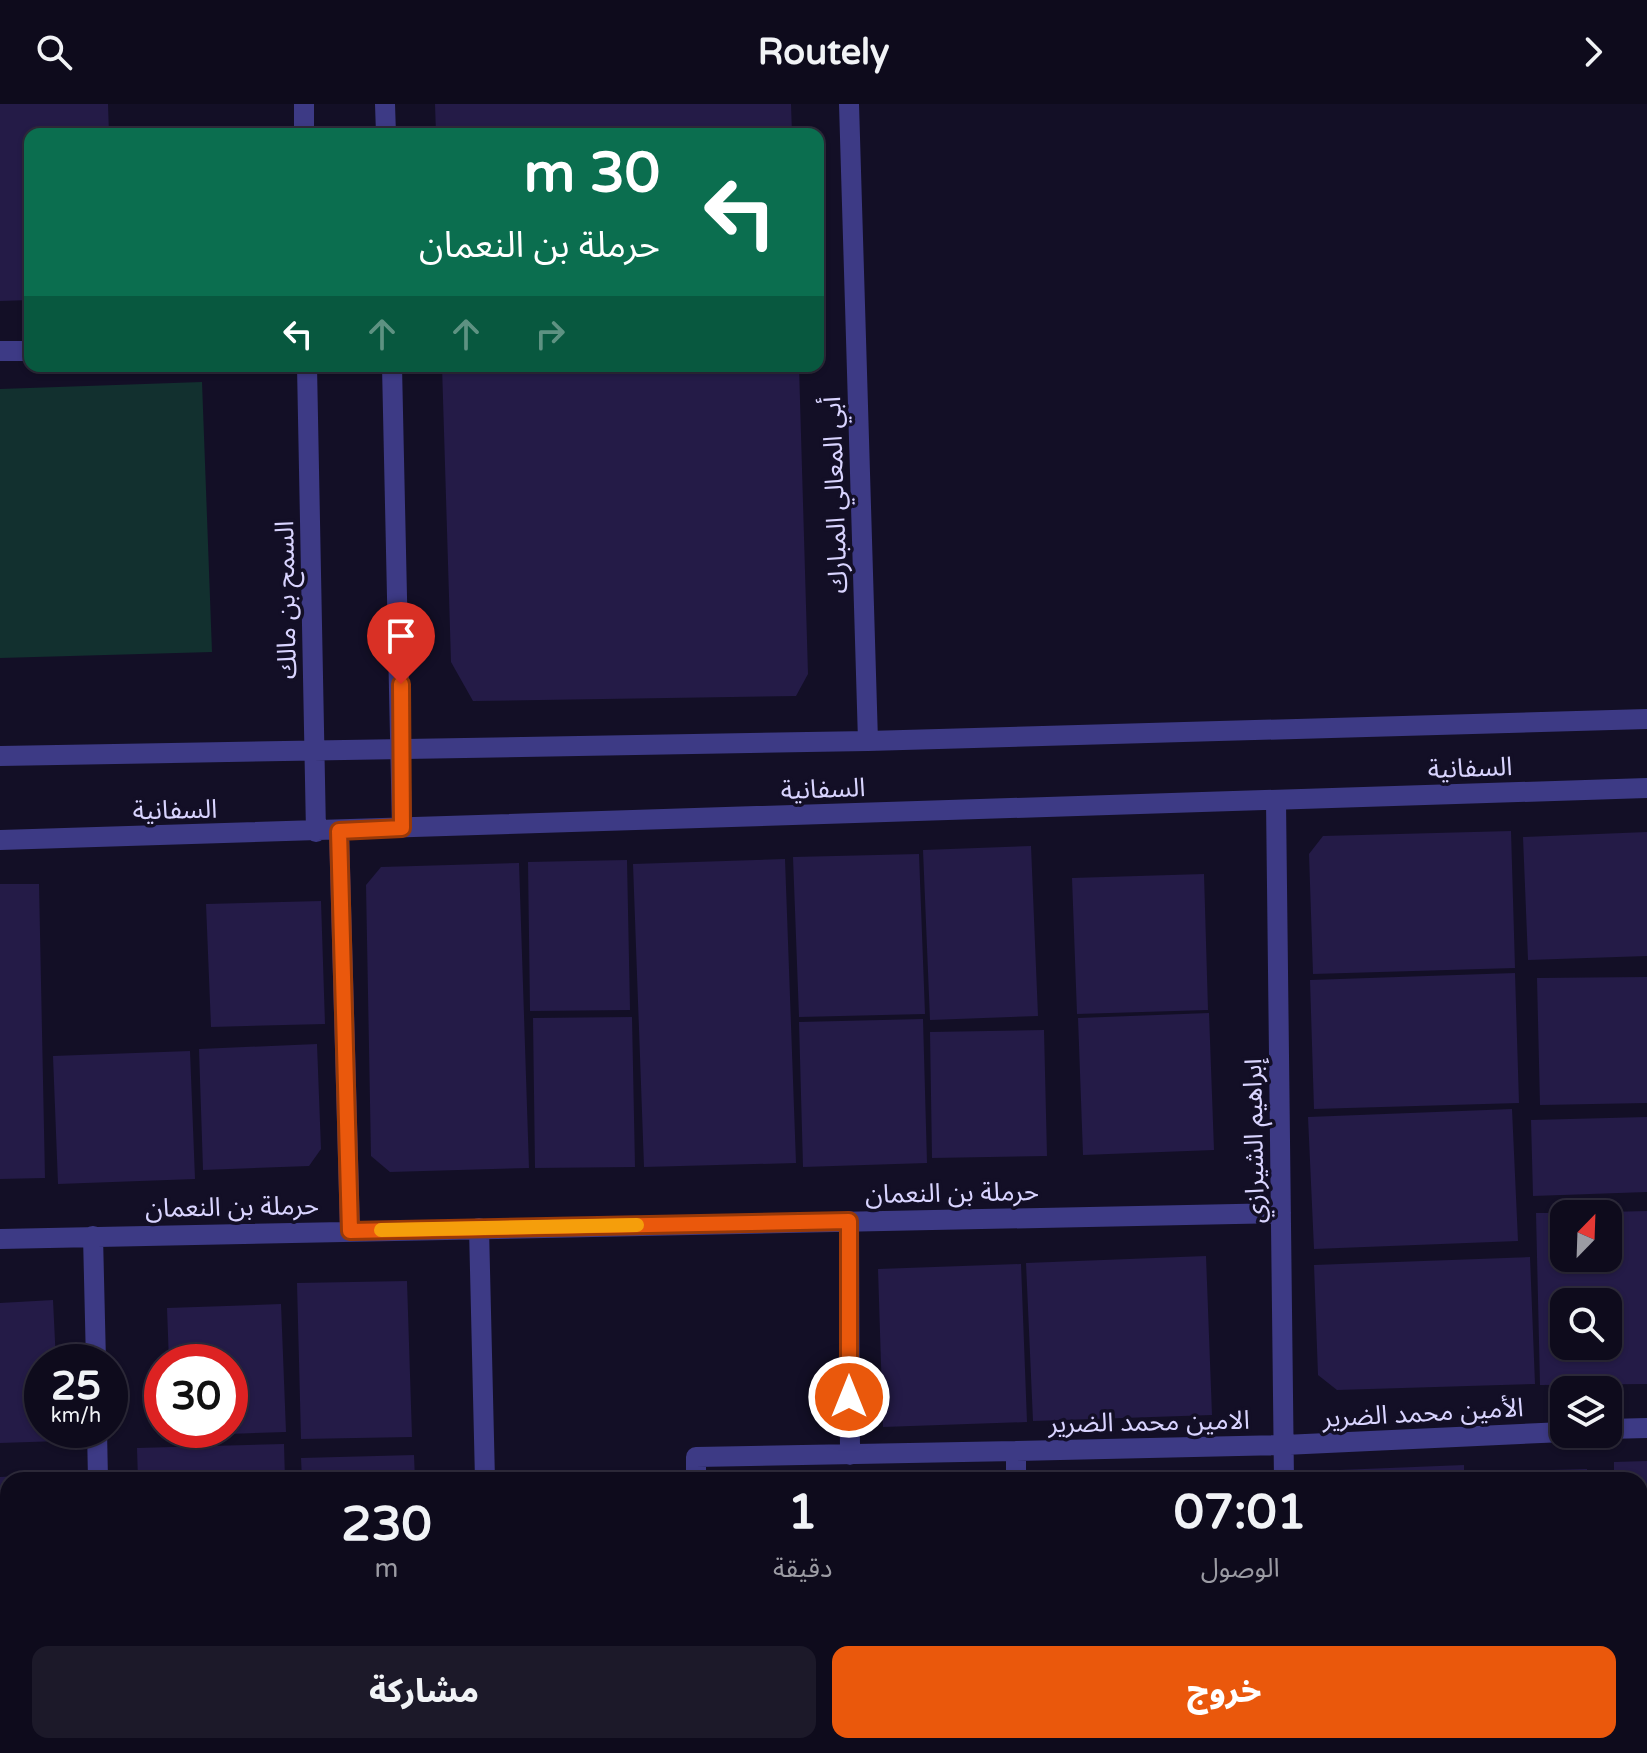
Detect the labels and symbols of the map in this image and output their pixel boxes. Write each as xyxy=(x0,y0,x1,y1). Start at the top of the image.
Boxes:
street label: أبي المعالي المبارك xyxy=(815,396,858,594)
street label: السمح بن مالك xyxy=(269,520,307,679)
pin xyxy=(367,602,435,684)
street label: السفانية xyxy=(1427,751,1513,785)
street label: السفانية xyxy=(780,772,866,806)
street label: السفانية xyxy=(132,794,218,826)
street label: إبراهيم الشيرازي xyxy=(1237,1058,1275,1224)
street label: حرملة بن النعمان xyxy=(865,1176,1039,1210)
street label: حرملة بن النعمان xyxy=(145,1190,319,1224)
north arrow xyxy=(1550,1200,1622,1272)
speed limit sign: 30 xyxy=(144,1344,248,1448)
position arrow xyxy=(807,1355,891,1439)
street label: الأمين محمد الضرير xyxy=(1321,1392,1524,1434)
street label: الامين محمد الضرير xyxy=(1047,1405,1250,1439)

